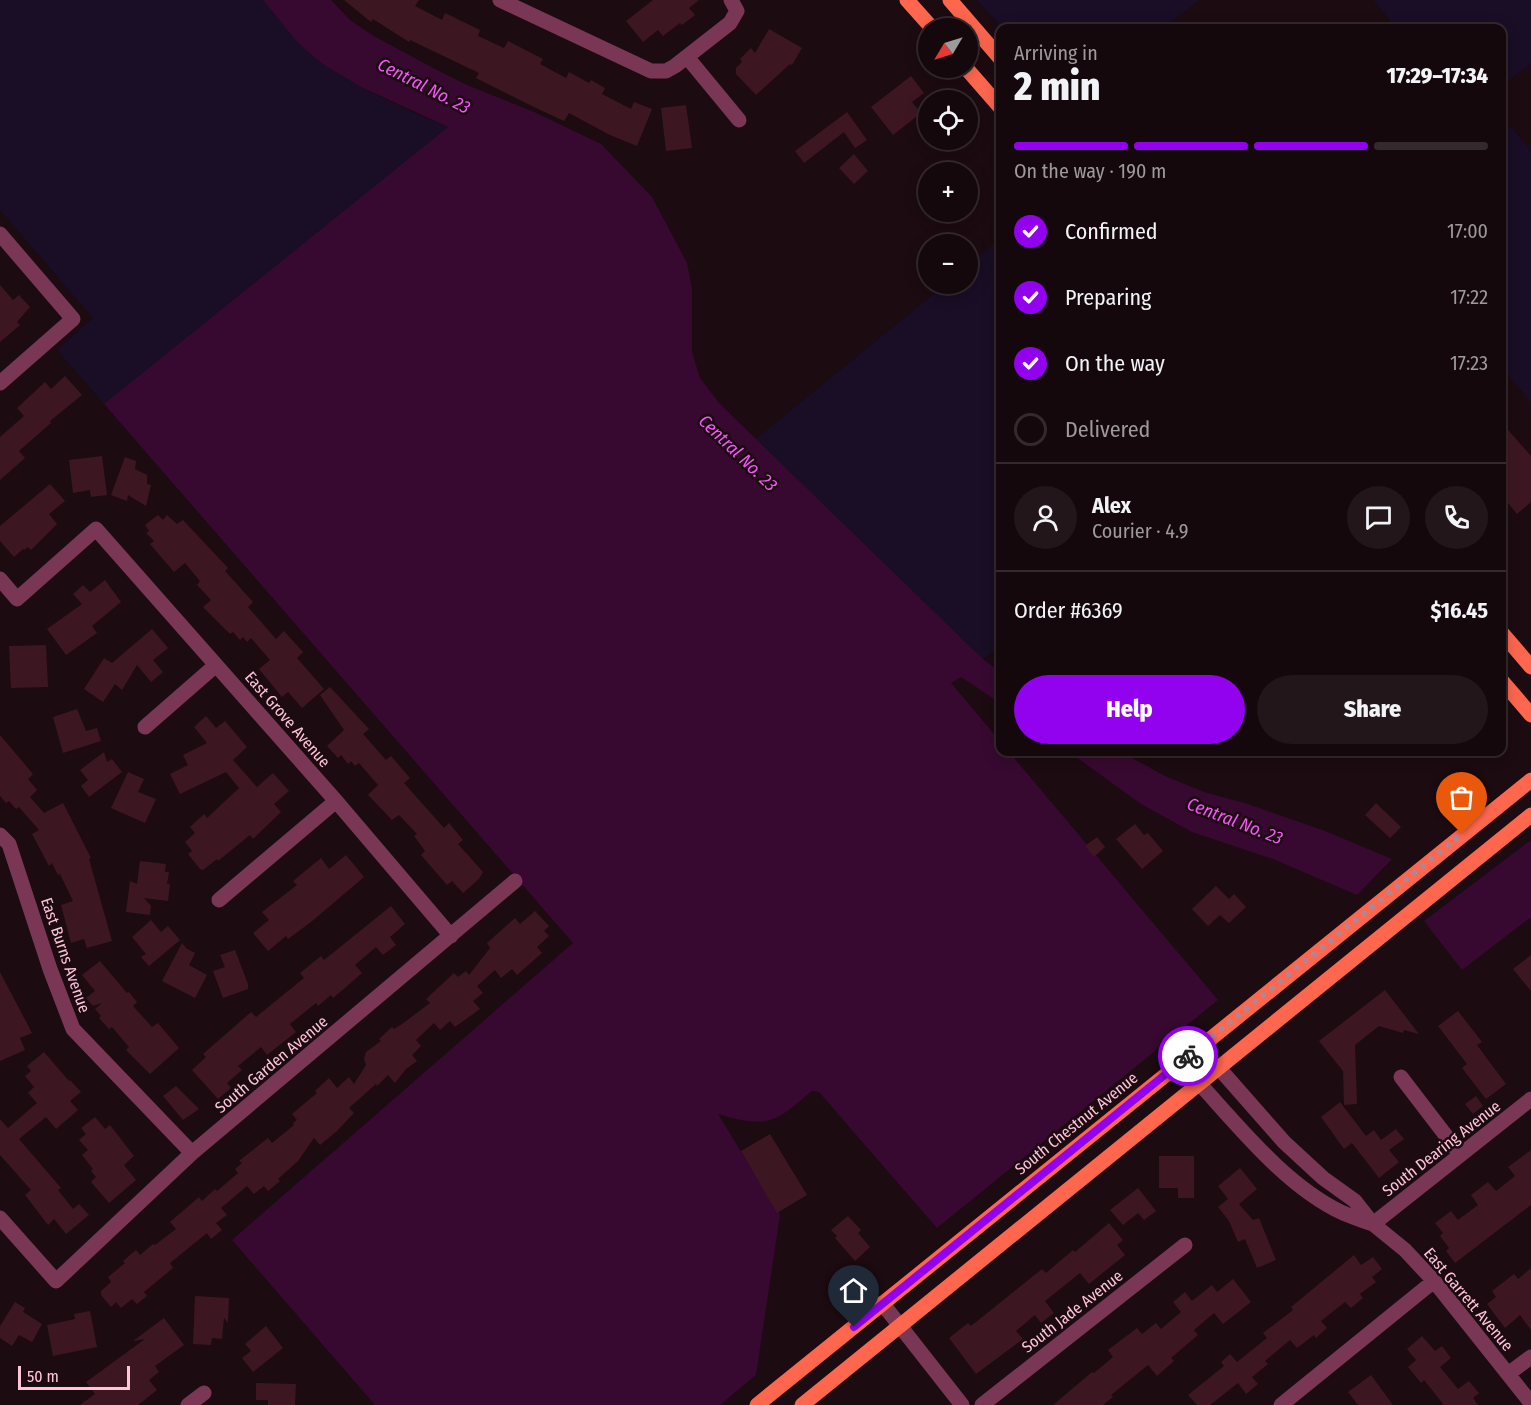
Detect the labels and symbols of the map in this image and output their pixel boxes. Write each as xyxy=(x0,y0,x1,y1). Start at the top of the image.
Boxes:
north arrow xyxy=(918,18,978,78)
water label: Central No. 23 xyxy=(374,53,474,119)
water label: Central No. 23 xyxy=(694,410,782,496)
street label: East Grove Avenue xyxy=(241,668,334,771)
pin xyxy=(1436,772,1487,834)
water label: Central No. 23 xyxy=(1184,793,1286,849)
street label: East Burns Avenue xyxy=(37,895,94,1015)
street label: South Garden Avenue xyxy=(211,1012,332,1117)
courier xyxy=(1158,1026,1218,1086)
street label: South Chestnut Avenue xyxy=(1011,1068,1142,1179)
street label: South Dearing Avenue xyxy=(1379,1096,1504,1200)
street label: East Garrett Avenue xyxy=(1420,1244,1517,1355)
pin xyxy=(828,1265,879,1327)
street label: South Jade Avenue xyxy=(1018,1266,1127,1357)
scale bar xyxy=(18,1363,130,1390)

